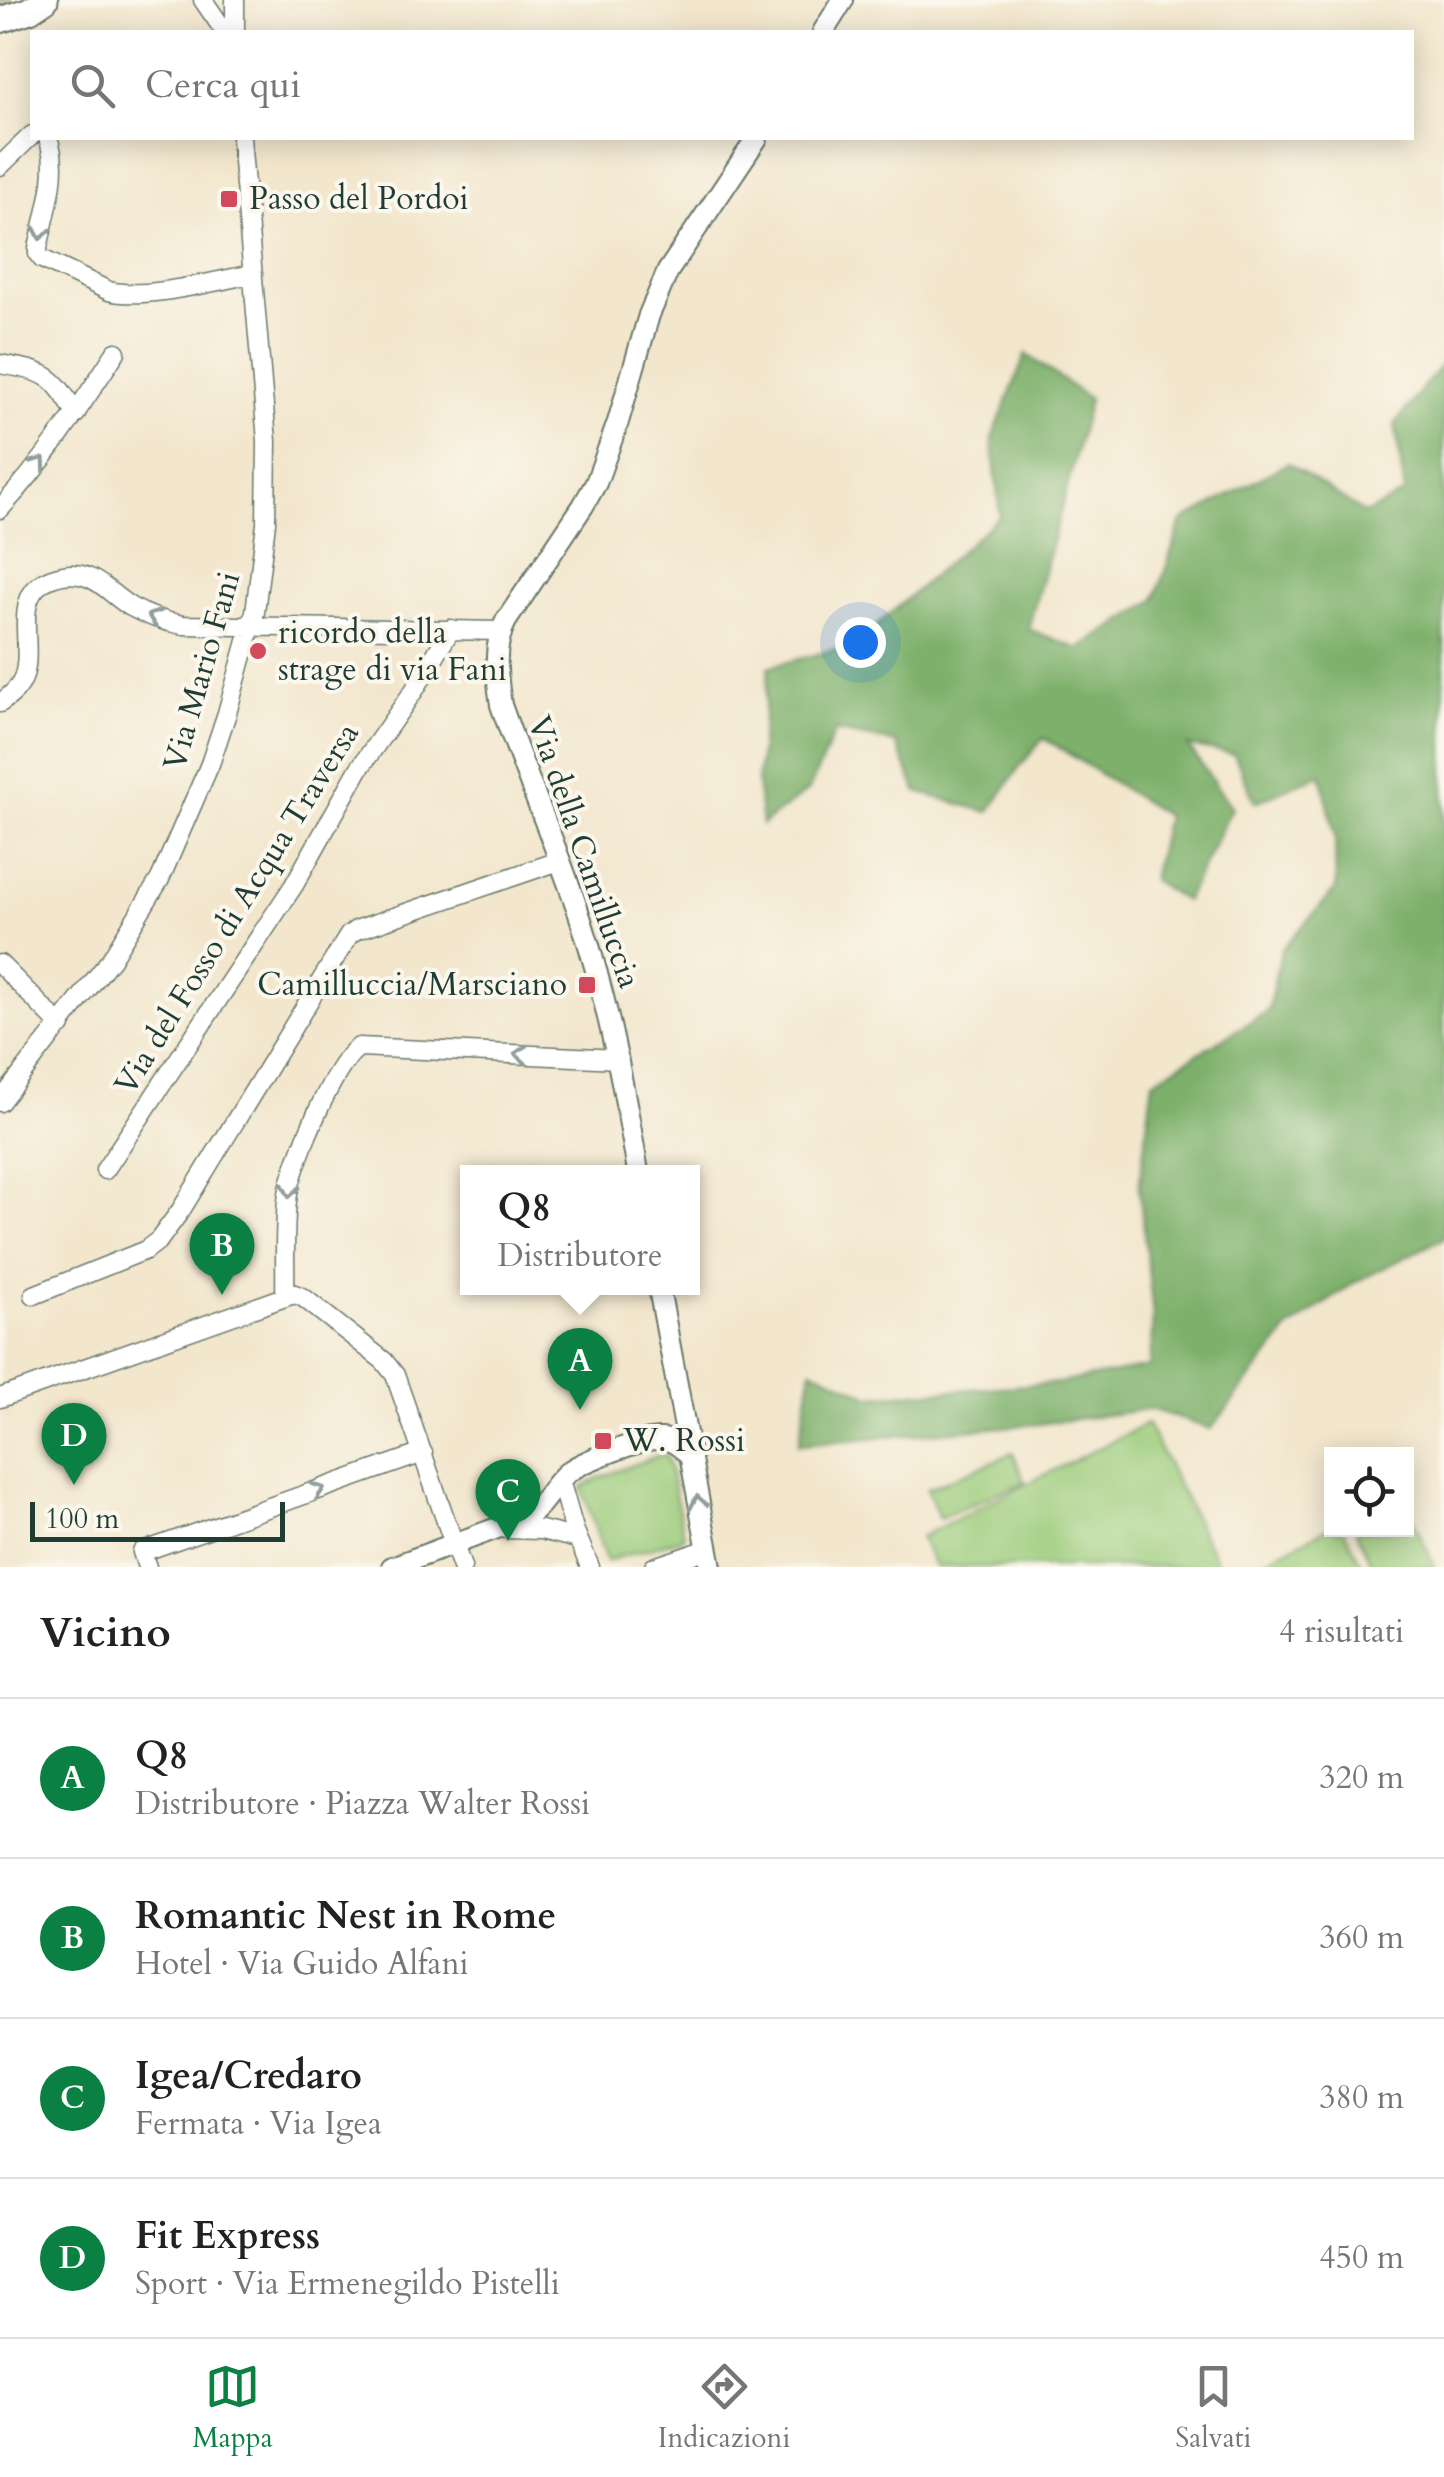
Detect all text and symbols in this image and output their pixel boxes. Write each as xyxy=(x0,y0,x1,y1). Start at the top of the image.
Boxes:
search box xyxy=(30,30,1414,140)
icon: search xyxy=(65,58,120,113)
text: Cerca qui xyxy=(145,59,301,111)
place label: Passo del Pordoi xyxy=(249,177,469,221)
marker: Passo del Pordoi xyxy=(218,188,240,210)
one-way arrow xyxy=(32,225,53,242)
one-way arrow xyxy=(28,456,45,474)
street label: Via Mario Fani xyxy=(153,567,251,775)
one-way arrow xyxy=(147,608,164,629)
place label: ricordo della strage di via Fani xyxy=(278,611,507,692)
your location xyxy=(835,617,886,668)
marker: ricordo della strage di via Fani xyxy=(247,640,269,662)
street label: Via della Camilluccia xyxy=(517,710,651,994)
street label: Via del Fosso di Acqua Traversa xyxy=(104,714,370,1103)
place label: Camilluccia/Marsciano xyxy=(257,963,567,1007)
marker: Camilluccia/Marsciano xyxy=(576,974,598,996)
one-way arrow xyxy=(513,1044,529,1065)
popup xyxy=(460,1165,700,1295)
text: Q8 xyxy=(498,1182,551,1234)
one-way arrow xyxy=(280,1183,301,1199)
pin: B xyxy=(190,1212,254,1295)
text: Distributore xyxy=(498,1234,662,1278)
pin: A xyxy=(548,1328,612,1410)
pin: D xyxy=(42,1402,106,1485)
place label: W. Rossi xyxy=(622,1419,745,1463)
marker: W. Rossi xyxy=(592,1430,614,1452)
map controls xyxy=(1324,1447,1414,1537)
button: locate xyxy=(1324,1447,1414,1537)
pin: C xyxy=(476,1458,540,1541)
one-way arrow xyxy=(309,1481,326,1502)
one-way arrow xyxy=(688,1494,709,1511)
scale bar xyxy=(30,1497,285,1542)
text: 100 m xyxy=(45,1500,119,1538)
text: Vicino xyxy=(40,1604,171,1661)
text: 4 risultati xyxy=(1279,1610,1404,1654)
text: Q8 xyxy=(135,1730,188,1782)
text: A xyxy=(60,1756,85,1800)
text: 320 m xyxy=(1319,1756,1404,1800)
text: Distributore · Piazza Walter Rossi xyxy=(135,1782,590,1826)
text: Romantic Nest in Rome xyxy=(135,1890,556,1942)
text: B xyxy=(61,1916,84,1960)
text: 360 m xyxy=(1319,1916,1404,1960)
text: Hotel · Via Guido Alfani xyxy=(135,1942,469,1986)
text: Igea/Credaro xyxy=(135,2050,362,2102)
text: C xyxy=(60,2076,85,2120)
text: 380 m xyxy=(1319,2076,1404,2120)
text: Fermata · Via Igea xyxy=(135,2102,382,2146)
text: Fit Express xyxy=(135,2210,320,2262)
text: D xyxy=(59,2236,86,2280)
text: 450 m xyxy=(1319,2236,1404,2280)
text: Sport · Via Ermenegildo Pistelli xyxy=(135,2262,560,2306)
tab: Mappa xyxy=(192,2359,273,2457)
tab: Indicazioni xyxy=(658,2359,790,2457)
tab: Salvati xyxy=(1175,2359,1251,2457)

